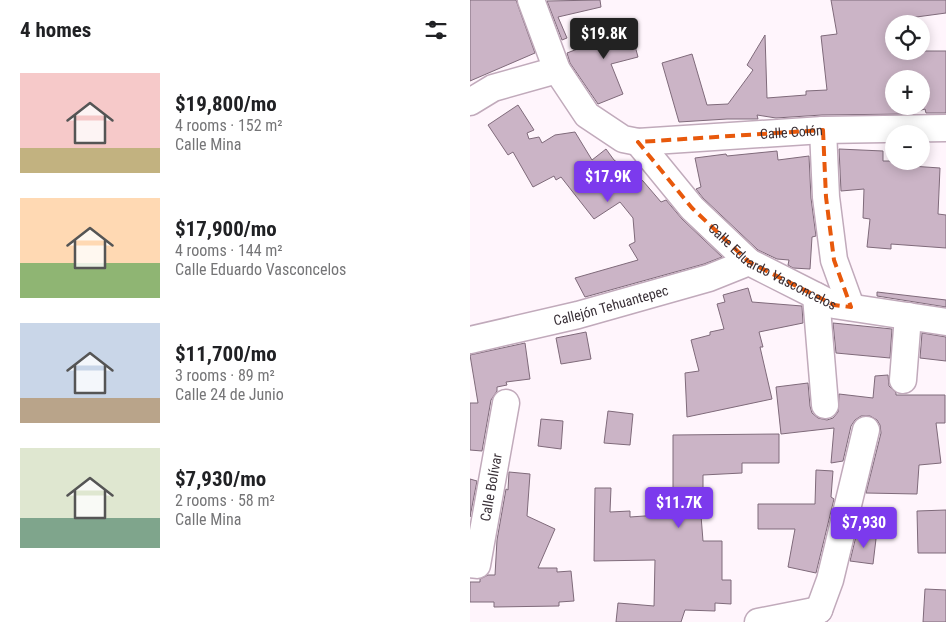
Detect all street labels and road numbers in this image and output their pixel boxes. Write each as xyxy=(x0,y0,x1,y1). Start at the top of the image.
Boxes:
street label: Calle Colón xyxy=(759,122,823,142)
street label: Calle Eduardo Vasconcelos xyxy=(705,220,839,313)
street label: Callejón Tehuantepec xyxy=(552,282,670,328)
street label: Calle Bolívar xyxy=(477,452,505,523)

